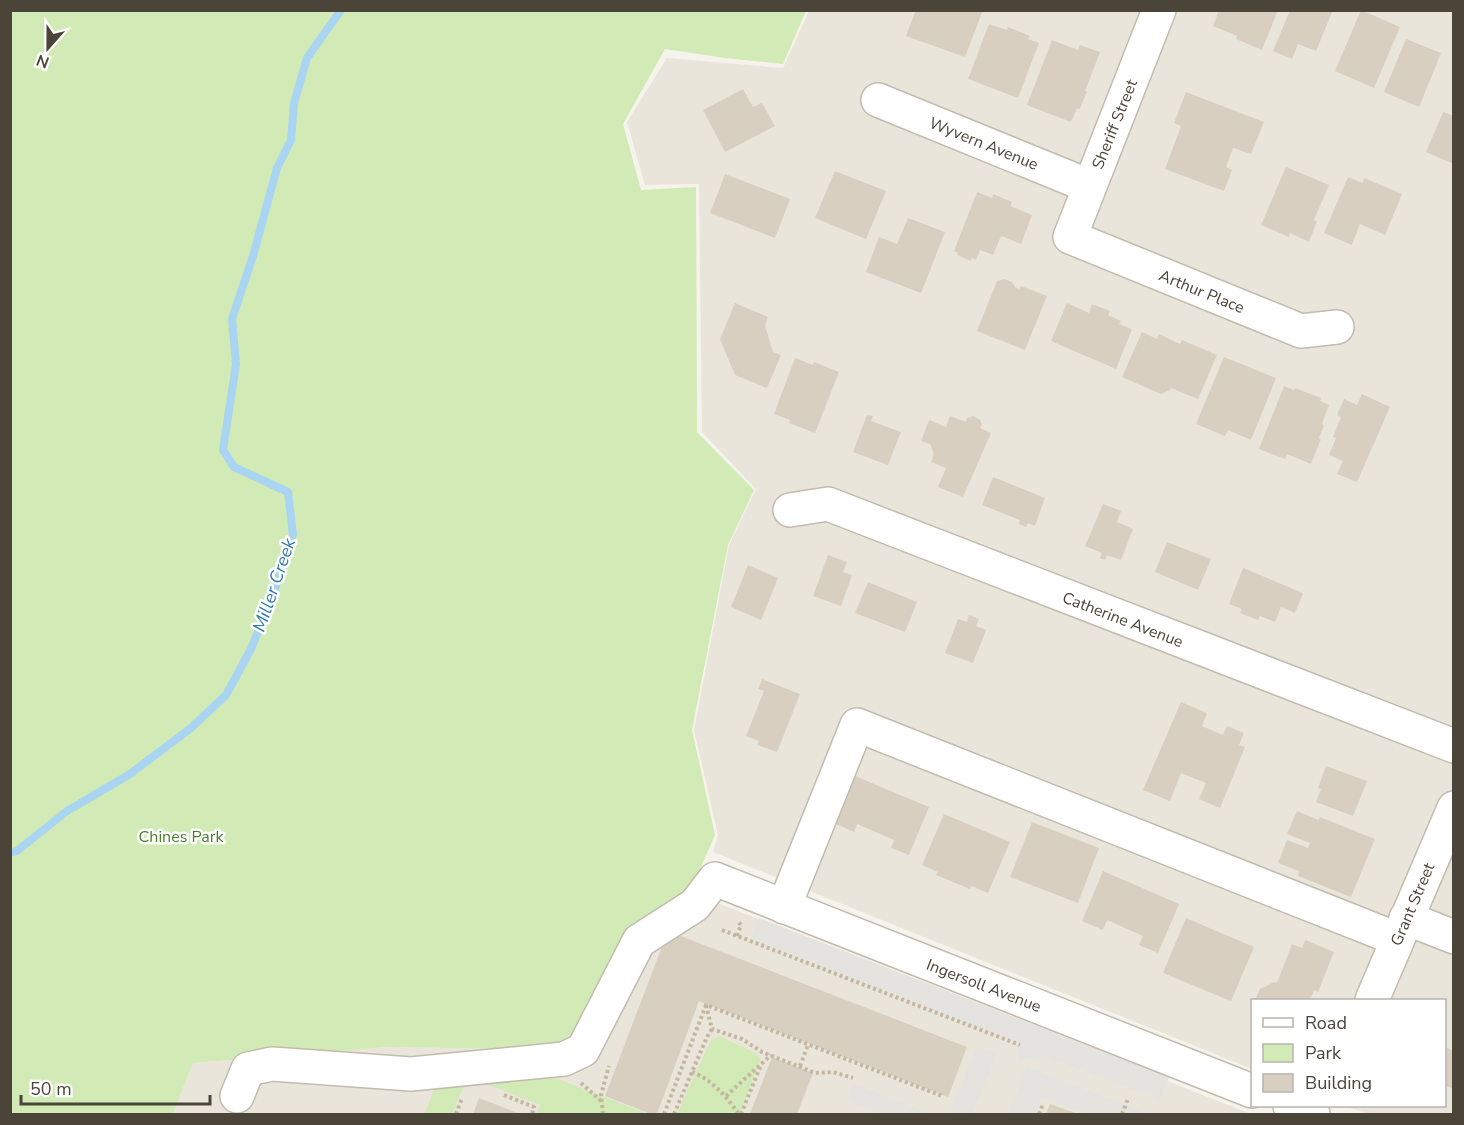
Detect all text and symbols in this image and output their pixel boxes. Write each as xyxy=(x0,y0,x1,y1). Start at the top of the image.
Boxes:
north arrow xyxy=(18,18,78,78)
text: N xyxy=(33,49,53,73)
street label: Sheriff Street xyxy=(1087,76,1143,173)
street label: Wyvern Avenue xyxy=(926,112,1041,176)
street label: Arthur Place xyxy=(1156,265,1248,319)
water label: Miller Creek xyxy=(247,534,302,635)
street label: Catherine Avenue xyxy=(1059,587,1186,653)
park label: Chines Park xyxy=(139,826,224,848)
street label: Grant Street xyxy=(1386,859,1440,949)
street label: Ingersoll Avenue xyxy=(923,954,1044,1018)
legend xyxy=(1251,999,1446,1107)
text: Road xyxy=(1305,1011,1347,1035)
text: Park xyxy=(1305,1041,1342,1065)
scale bar xyxy=(21,1068,210,1106)
text: Building xyxy=(1305,1071,1372,1095)
text: 50 m xyxy=(30,1077,72,1101)

